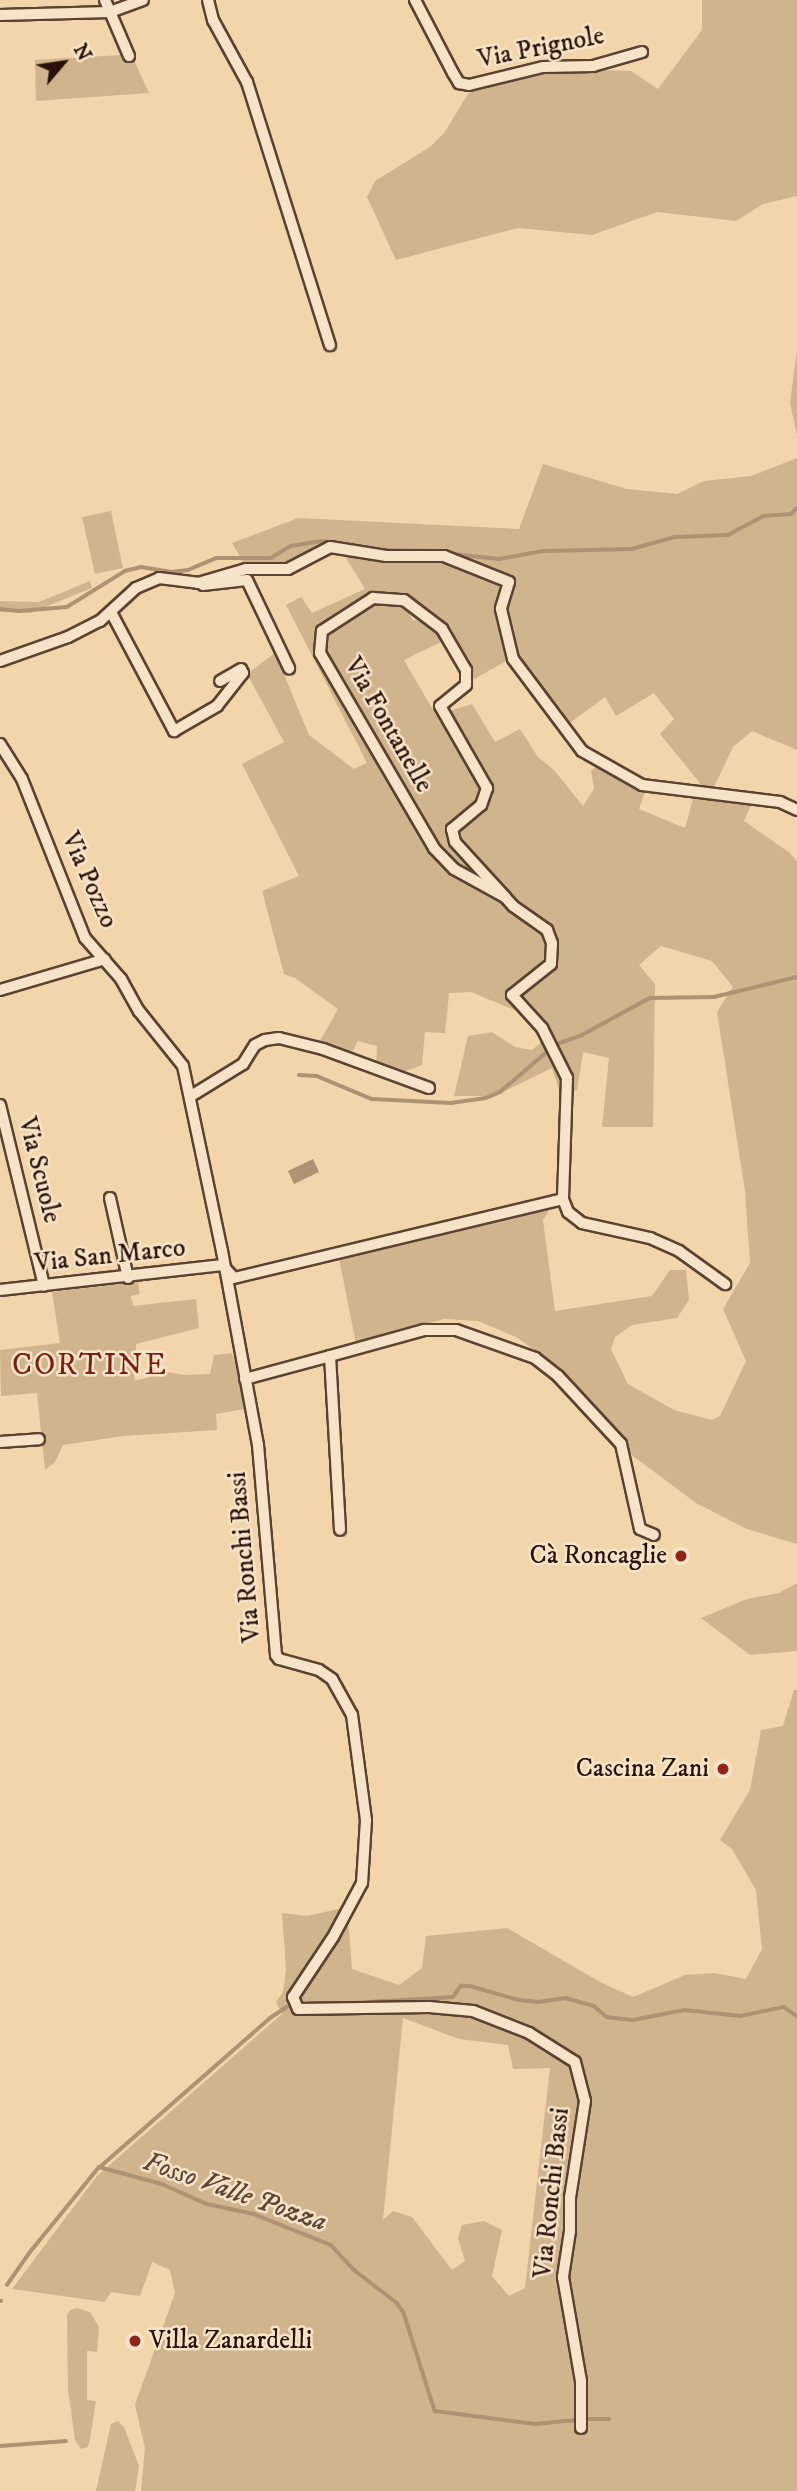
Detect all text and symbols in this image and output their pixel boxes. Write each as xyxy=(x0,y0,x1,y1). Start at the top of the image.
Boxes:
street label: Via Prignole xyxy=(475,20,607,76)
north arrow xyxy=(28,28,98,98)
text: N xyxy=(68,40,96,65)
street label: Via Fontanelle xyxy=(337,652,439,798)
street label: Via Pozzo xyxy=(54,827,124,933)
street label: Via Scuole xyxy=(11,1114,67,1226)
street label: Via San Marco xyxy=(33,1233,187,1279)
district label: CORTINE xyxy=(13,1348,167,1384)
street label: Via Ronchi Bassi xyxy=(222,1470,268,1644)
place label: Cà Roncaglie xyxy=(530,1540,667,1572)
marker: Cà Roncaglie xyxy=(673,1548,689,1564)
place label: Cascina Zani xyxy=(576,1753,709,1785)
marker: Cascina Zani xyxy=(715,1761,731,1777)
street label: Via Ronchi Bassi xyxy=(528,2106,576,2280)
water label: Fosso Valle Pozza xyxy=(139,2145,331,2239)
place label: Villa Zanardelli xyxy=(149,2325,312,2357)
marker: Villa Zanardelli xyxy=(127,2333,143,2349)

